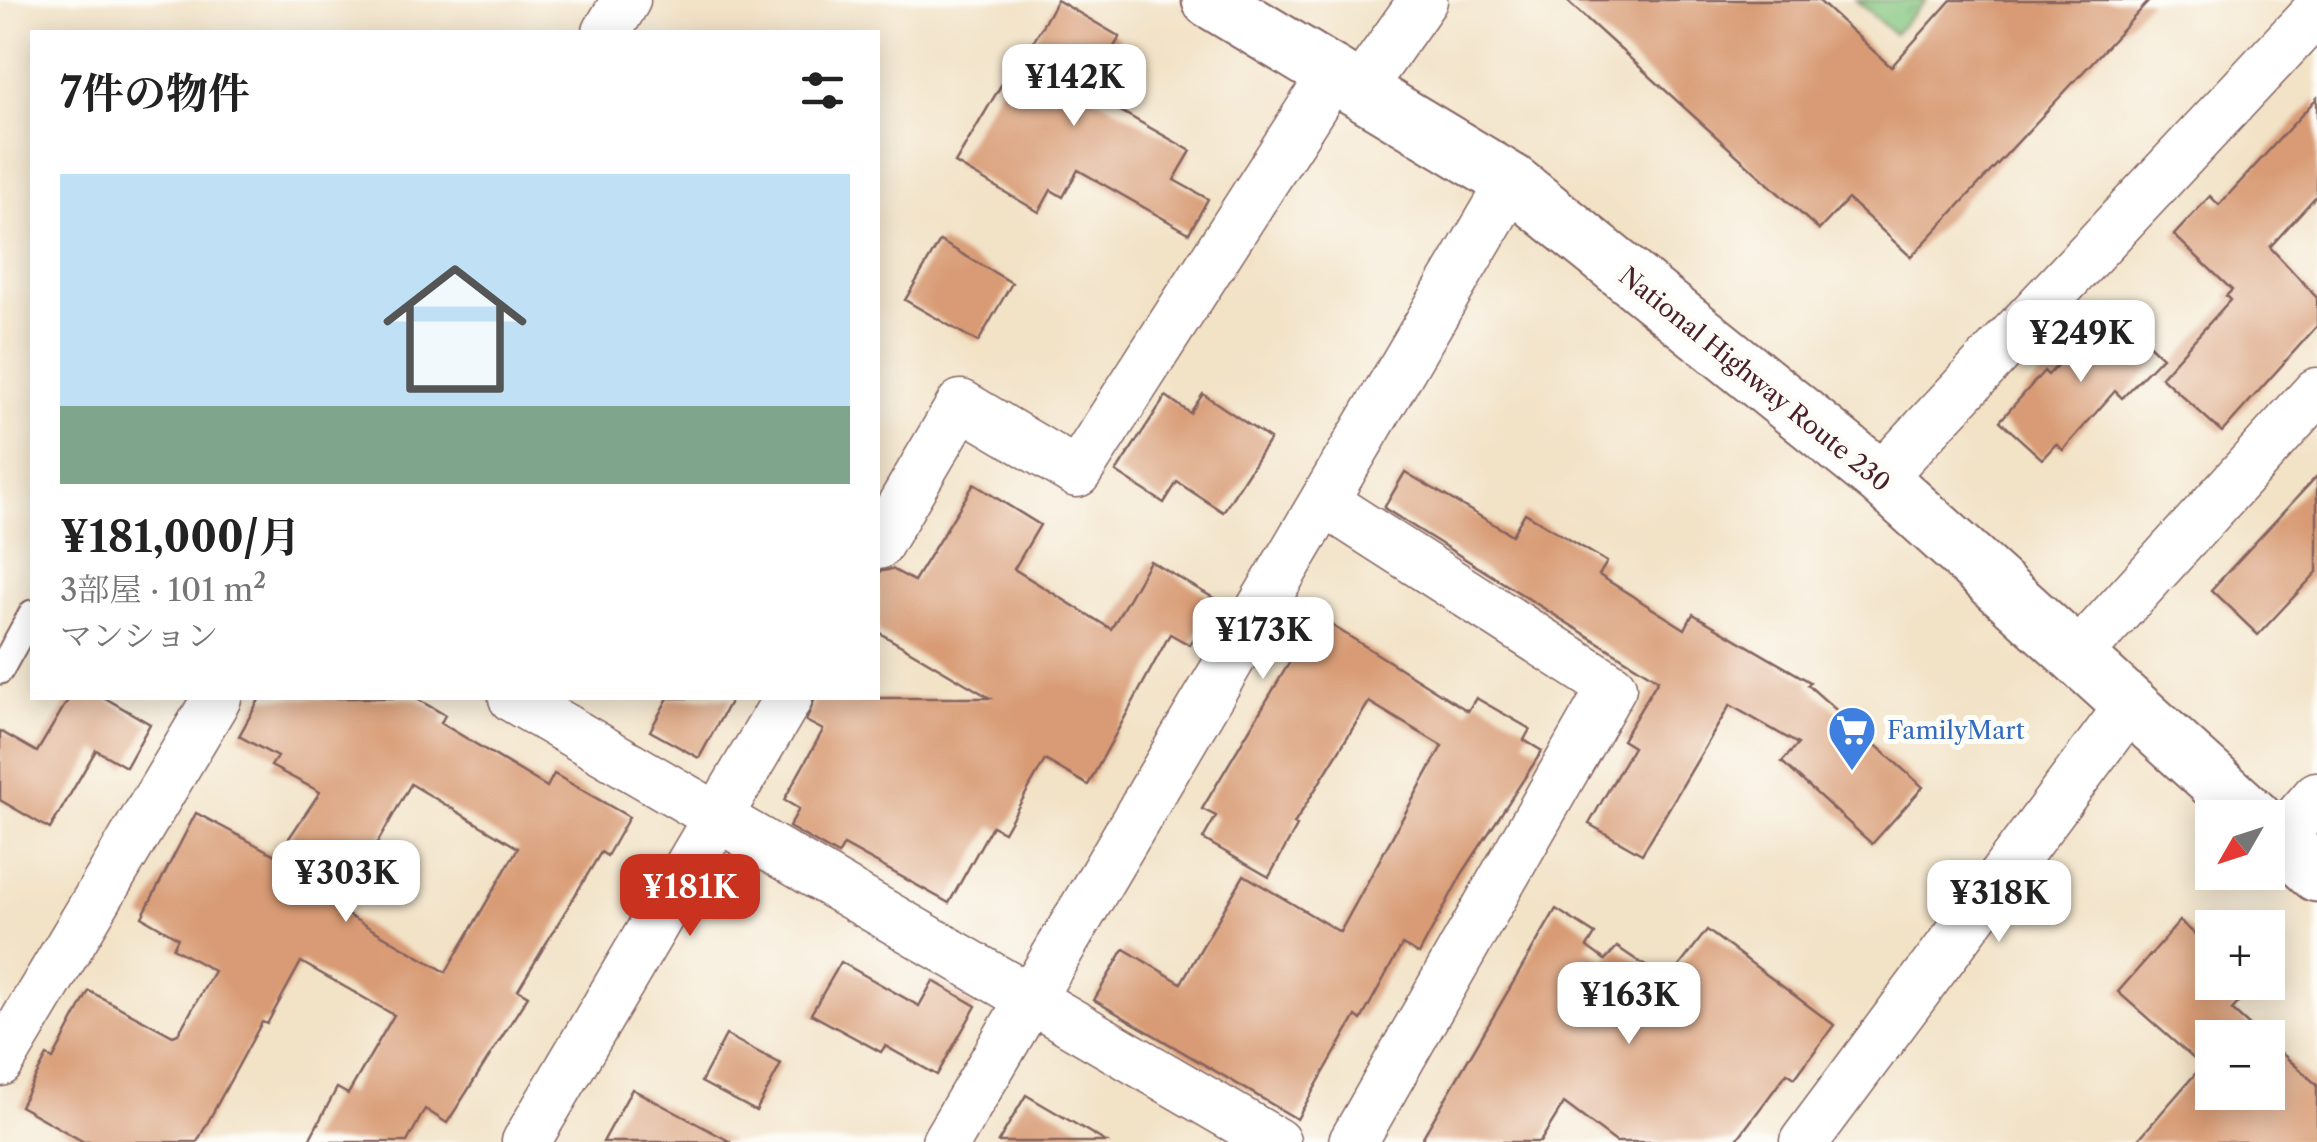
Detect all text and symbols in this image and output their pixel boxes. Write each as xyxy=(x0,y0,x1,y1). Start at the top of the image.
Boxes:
pin: ¥142K xyxy=(1004,44,1144,129)
text: ¥142K xyxy=(1024,57,1124,96)
icon: filters xyxy=(795,63,850,118)
text: 7件の物件 xyxy=(60,67,250,119)
icon: home xyxy=(365,239,545,419)
street label: National Highway Route 230 xyxy=(1613,260,1896,498)
pin: ¥249K xyxy=(2011,300,2151,385)
text: ¥249K xyxy=(2029,313,2133,352)
text: ¥181,000/月 xyxy=(60,511,301,563)
text: 3部屋 · 101 m² xyxy=(60,570,266,609)
pin: ¥173K xyxy=(1193,597,1333,682)
text: ¥173K xyxy=(1215,610,1311,649)
text: マンション xyxy=(60,616,219,655)
supermarket icon: FamilyMart xyxy=(1826,704,1878,772)
place label: FamilyMart xyxy=(1887,715,2025,746)
north arrow xyxy=(2195,800,2285,890)
map controls xyxy=(2195,800,2285,1110)
pin: ¥303K xyxy=(276,840,416,925)
text: ¥303K xyxy=(294,853,398,892)
pin: ¥181K xyxy=(620,854,760,939)
pin: ¥318K xyxy=(1929,860,2069,945)
text: ¥181K xyxy=(642,867,738,906)
text: ¥318K xyxy=(1949,873,2049,912)
button: + xyxy=(2195,910,2285,1000)
pin: ¥163K xyxy=(1559,962,1699,1047)
text: ¥163K xyxy=(1579,975,1679,1014)
button: − xyxy=(2195,1020,2285,1110)

